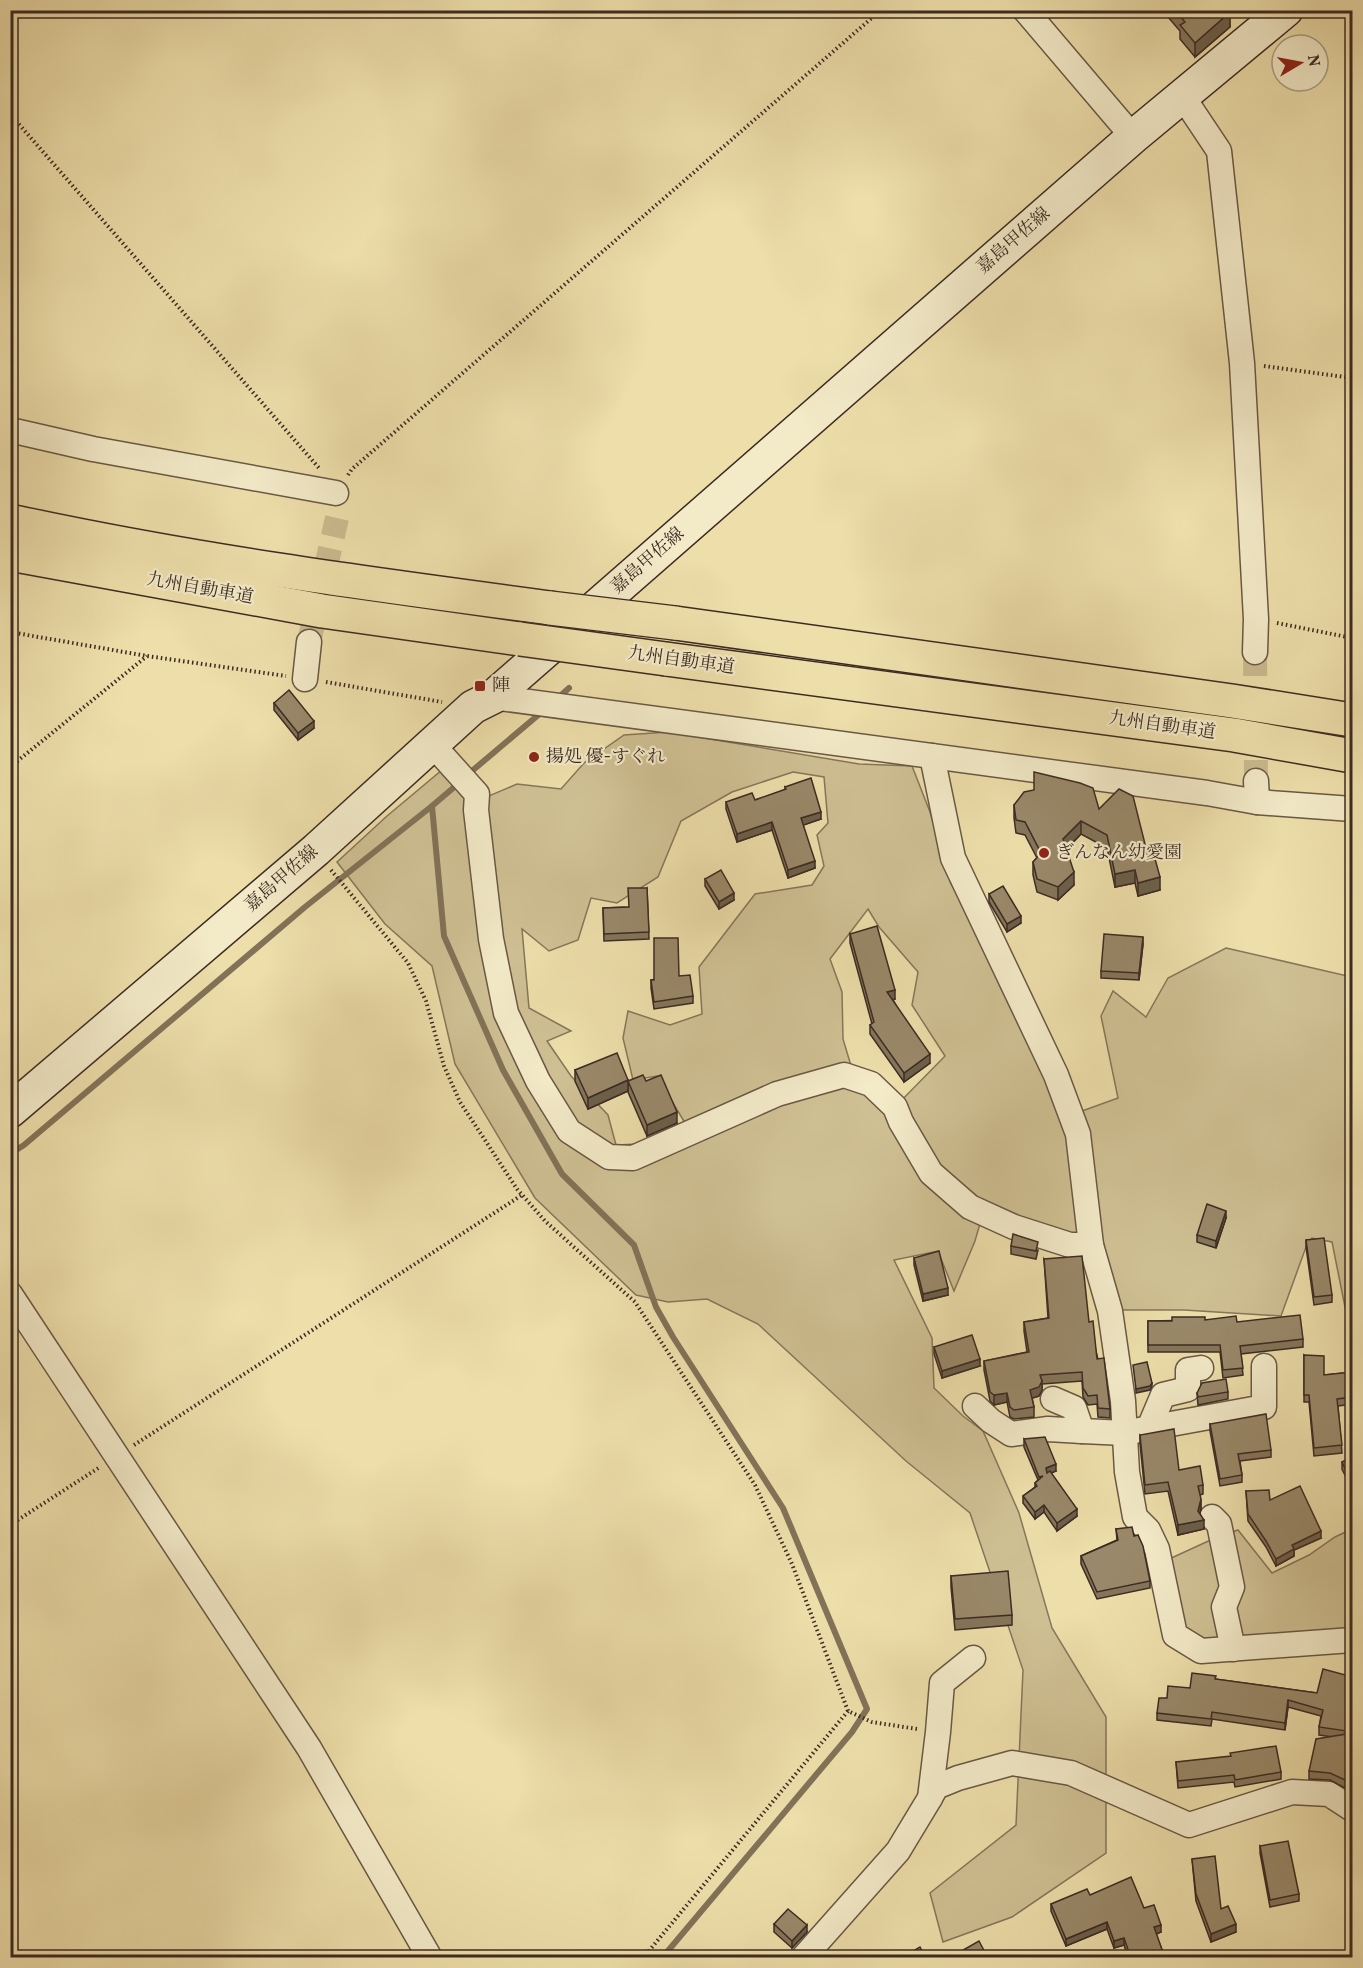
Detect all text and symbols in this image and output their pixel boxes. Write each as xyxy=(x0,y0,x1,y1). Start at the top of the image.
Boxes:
north arrow xyxy=(1270,33,1330,93)
text: N xyxy=(1301,53,1325,69)
street label: 嘉島甲佐線 xyxy=(972,202,1056,280)
street label: 嘉島甲佐線 xyxy=(606,522,690,600)
street label: 九州自動車道 xyxy=(145,567,255,611)
street label: 九州自動車道 xyxy=(626,641,736,681)
place label: 陣 xyxy=(492,674,510,699)
marker: 陣 xyxy=(473,679,487,693)
street label: 九州自動車道 xyxy=(1107,706,1217,746)
place label: 揚処 優-すぐれ xyxy=(546,745,665,770)
marker: 揚処 優-すぐれ xyxy=(527,750,541,764)
street label: 嘉島甲佐線 xyxy=(240,840,324,918)
place label: ぎんなん幼愛園 xyxy=(1056,841,1182,866)
marker: ぎんなん幼愛園 xyxy=(1037,846,1051,860)

